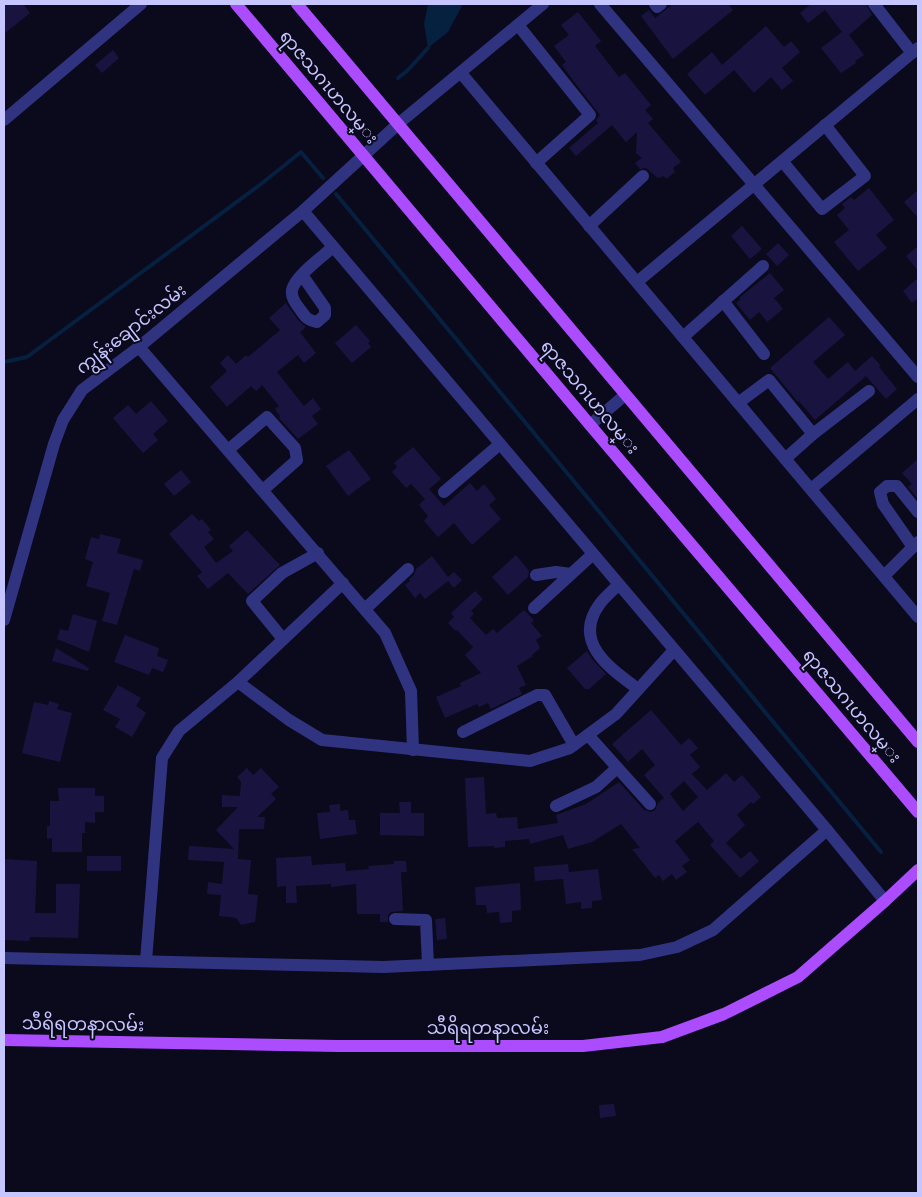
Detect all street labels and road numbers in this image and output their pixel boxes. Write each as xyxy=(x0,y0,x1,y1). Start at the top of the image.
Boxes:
street label: ရာဇသဂၤဟလမ္း xyxy=(272,26,383,151)
street label: ကျွန်းချောင်းလမ်း xyxy=(70,277,194,384)
street label: ရာဇသဂၤဟလမ္း xyxy=(533,336,644,461)
street label: ရာဇသဂၤဟလမ္း xyxy=(795,645,906,770)
street label: သီရိရတနာလမ်း xyxy=(22,1009,144,1040)
street label: သီရိရတနာလမ်း xyxy=(427,1014,549,1043)

